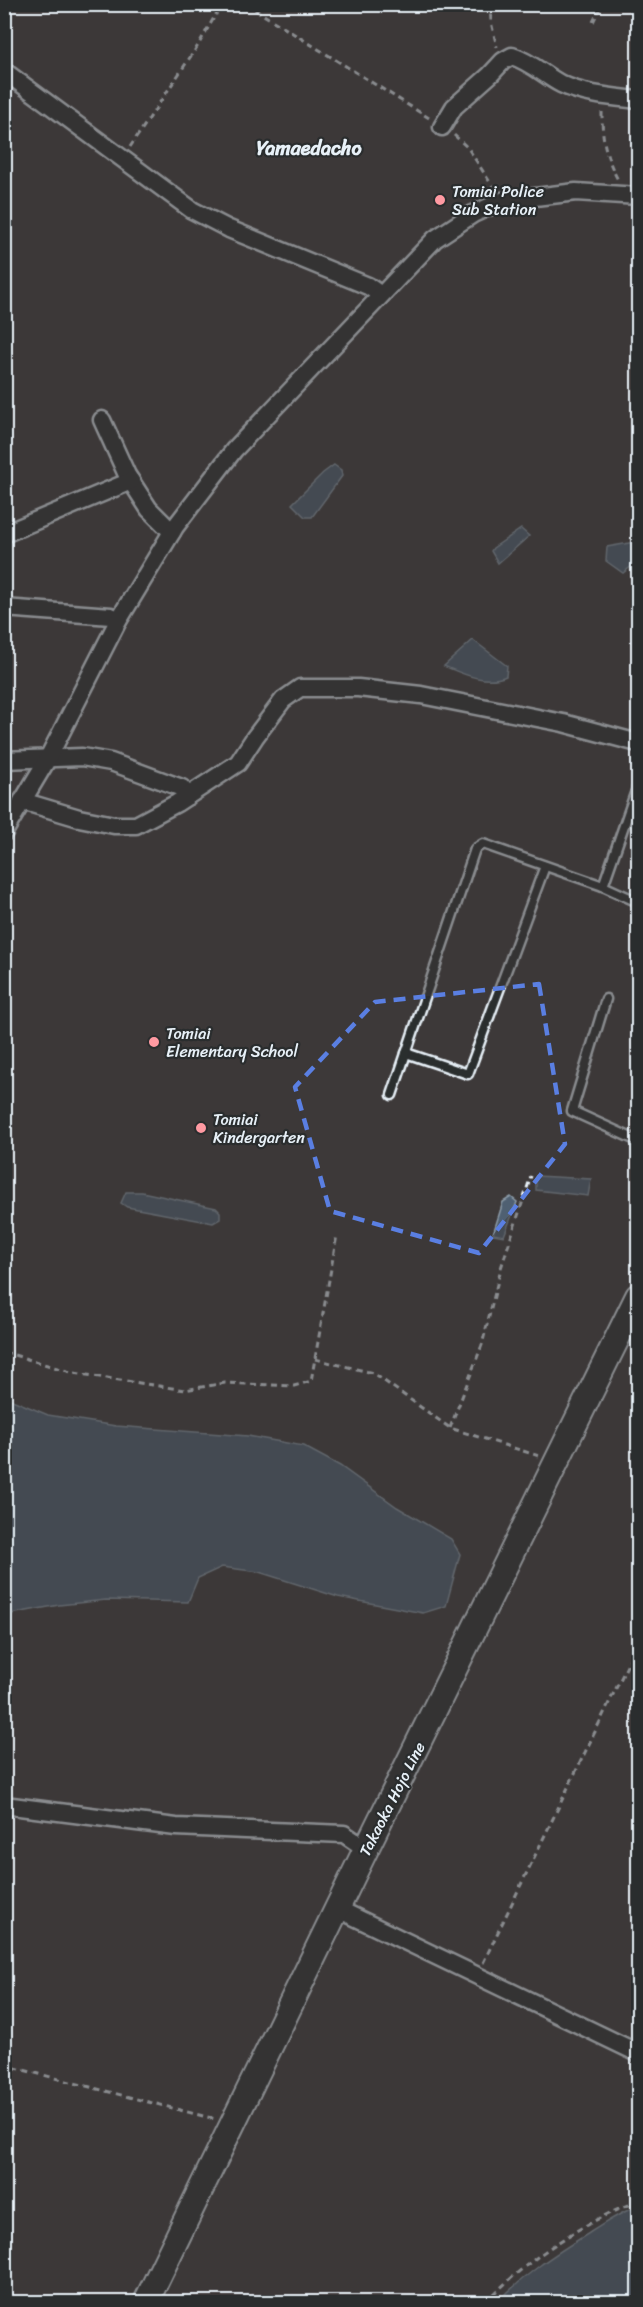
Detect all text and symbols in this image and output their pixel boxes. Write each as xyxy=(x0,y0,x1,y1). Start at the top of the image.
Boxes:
district label: Yamaedacho xyxy=(256,131,362,166)
place label: Tomiai Police Sub Station xyxy=(452,177,544,224)
marker: Tomiai Police Sub Station xyxy=(433,193,447,207)
place label: Tomiai Elementary School xyxy=(166,1019,298,1066)
marker: Tomiai Elementary School xyxy=(147,1035,161,1049)
place label: Tomiai Kindergarten xyxy=(213,1105,305,1152)
marker: Tomiai Kindergarten xyxy=(194,1121,208,1135)
street label: Takaoka Hojo Line xyxy=(351,1737,433,1861)

